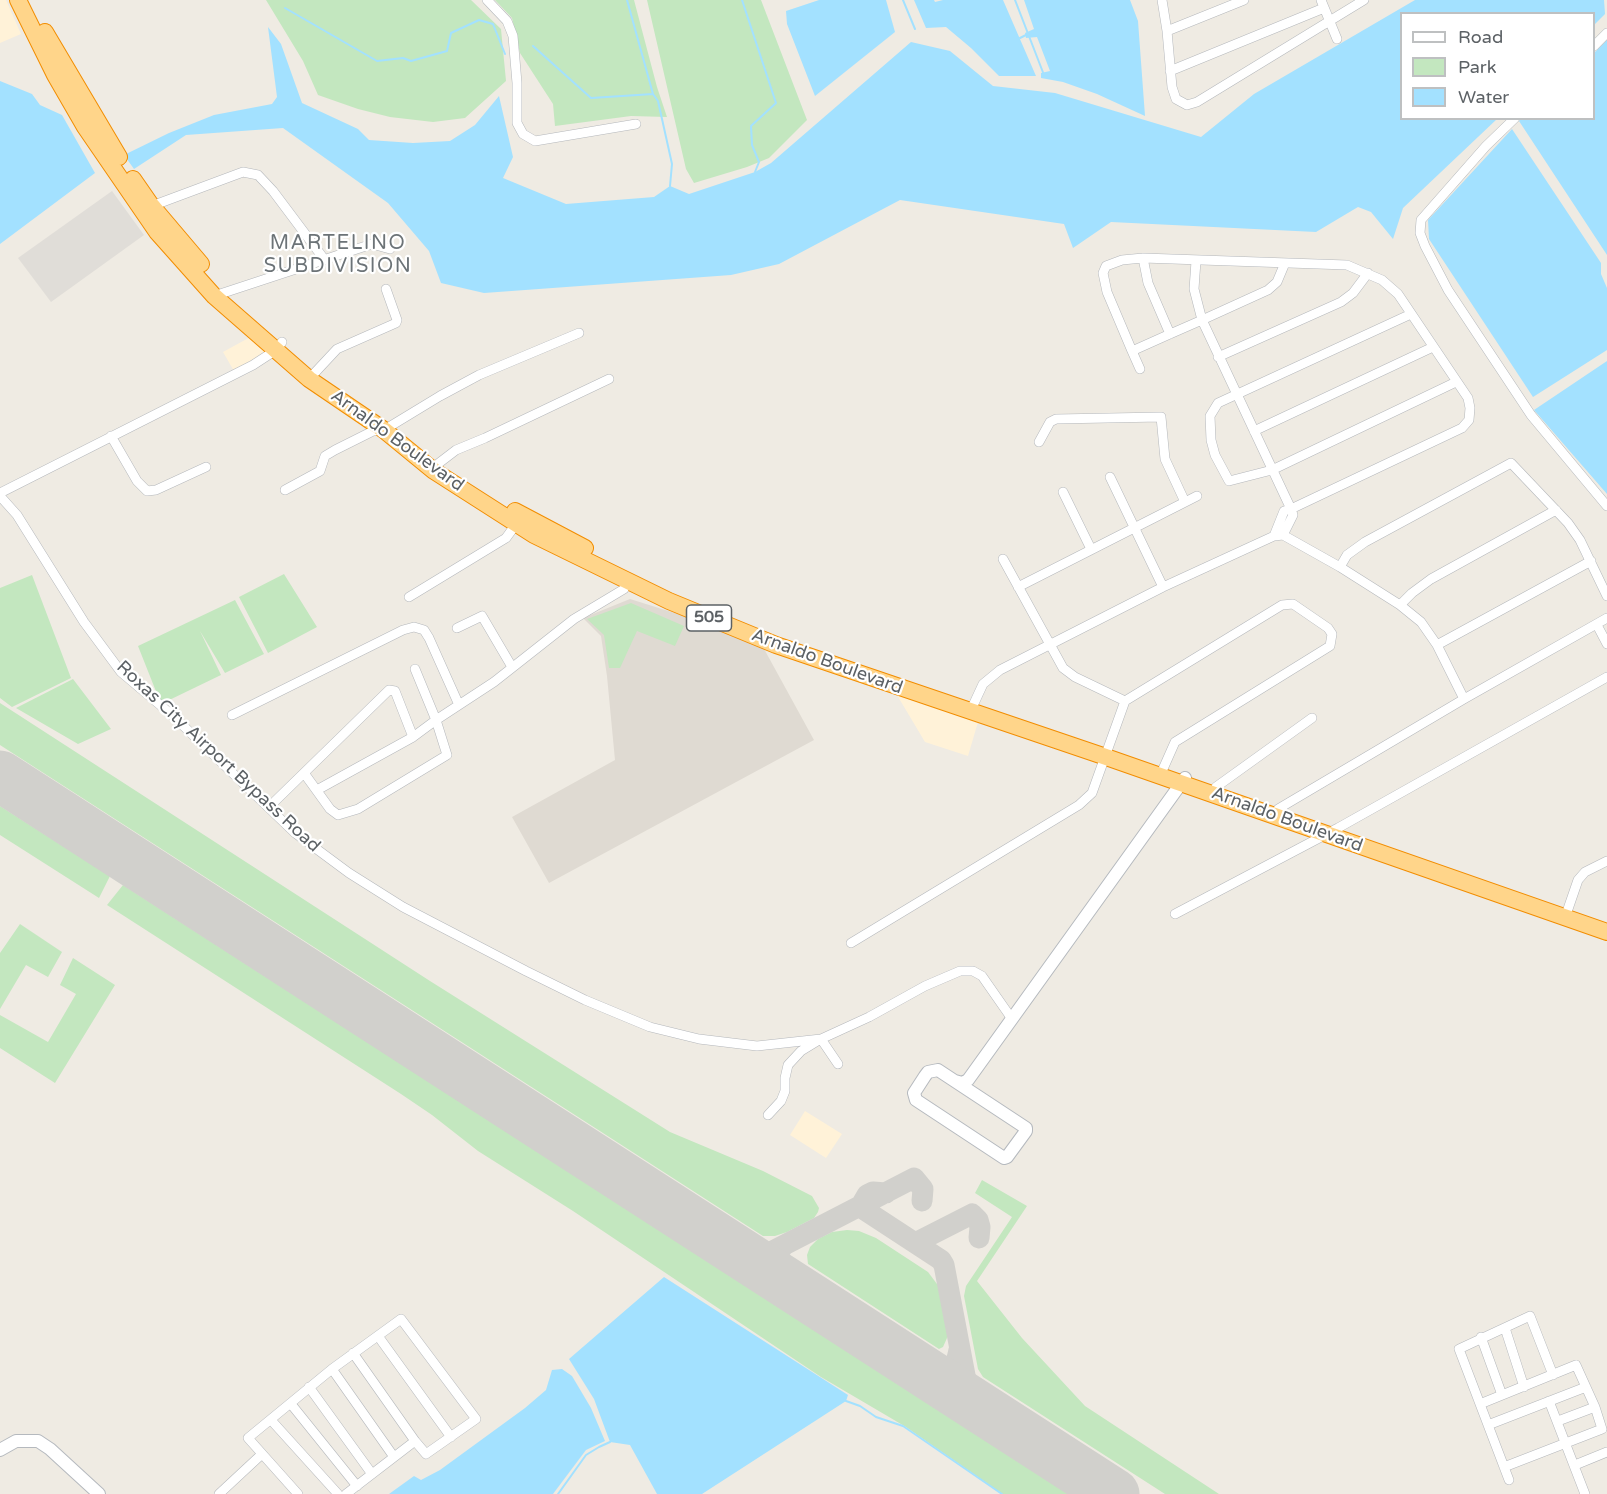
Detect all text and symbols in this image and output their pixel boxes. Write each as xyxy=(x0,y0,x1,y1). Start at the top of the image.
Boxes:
legend xyxy=(1400,12,1595,120)
text: Road xyxy=(1458,26,1503,48)
text: Park xyxy=(1458,56,1496,78)
text: Water xyxy=(1458,86,1509,108)
district label: MARTELINO SUBDIVISION xyxy=(264,232,412,279)
street label: Arnaldo Boulevard xyxy=(326,385,468,497)
road number: 505 xyxy=(686,605,732,631)
street label: Arnaldo Boulevard xyxy=(749,625,905,699)
street label: Roxas City Airport Bypass Road xyxy=(112,657,324,857)
street label: Arnaldo Boulevard xyxy=(1209,783,1365,857)

